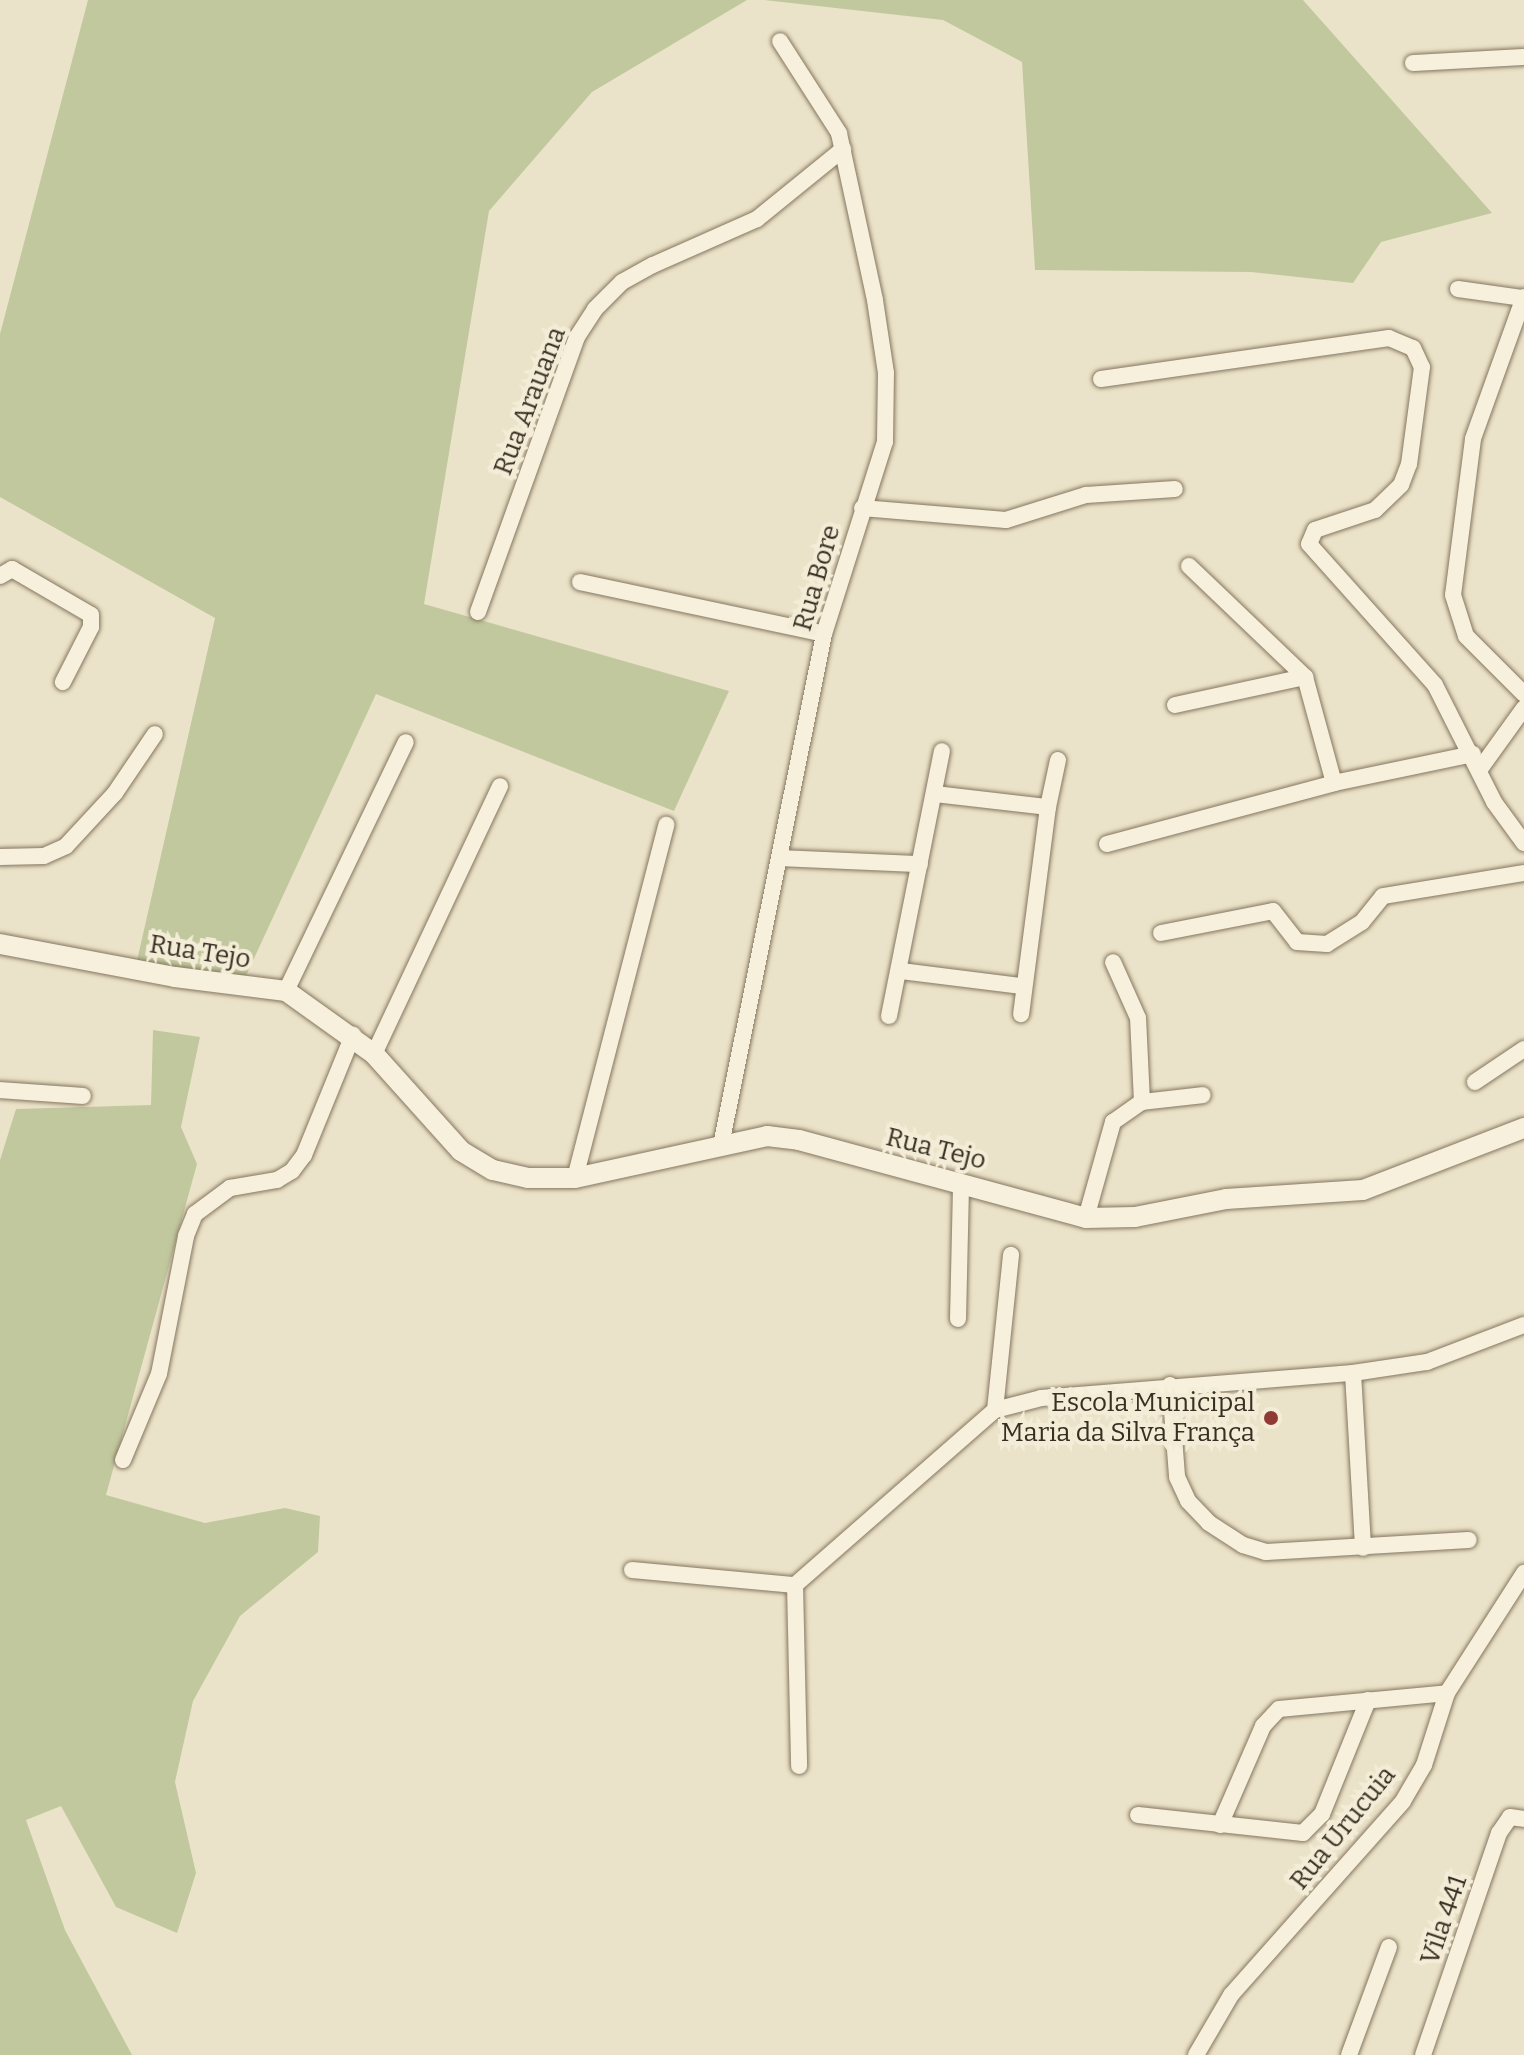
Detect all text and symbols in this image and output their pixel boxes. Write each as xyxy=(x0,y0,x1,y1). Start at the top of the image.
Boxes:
street label: Rua Arauana xyxy=(487,323,573,479)
street label: Rua Bore xyxy=(787,521,847,635)
street label: Rua Tejo xyxy=(147,929,253,975)
street label: Rua Tejo xyxy=(883,1122,989,1176)
place label: Escola Municipal Maria da Silva França xyxy=(1001,1387,1255,1448)
marker: Escola Municipal Maria da Silva França xyxy=(1262,1409,1280,1427)
street label: Rua Urucuia xyxy=(1284,1760,1402,1896)
street label: Vila 441 xyxy=(1414,1871,1474,1969)

